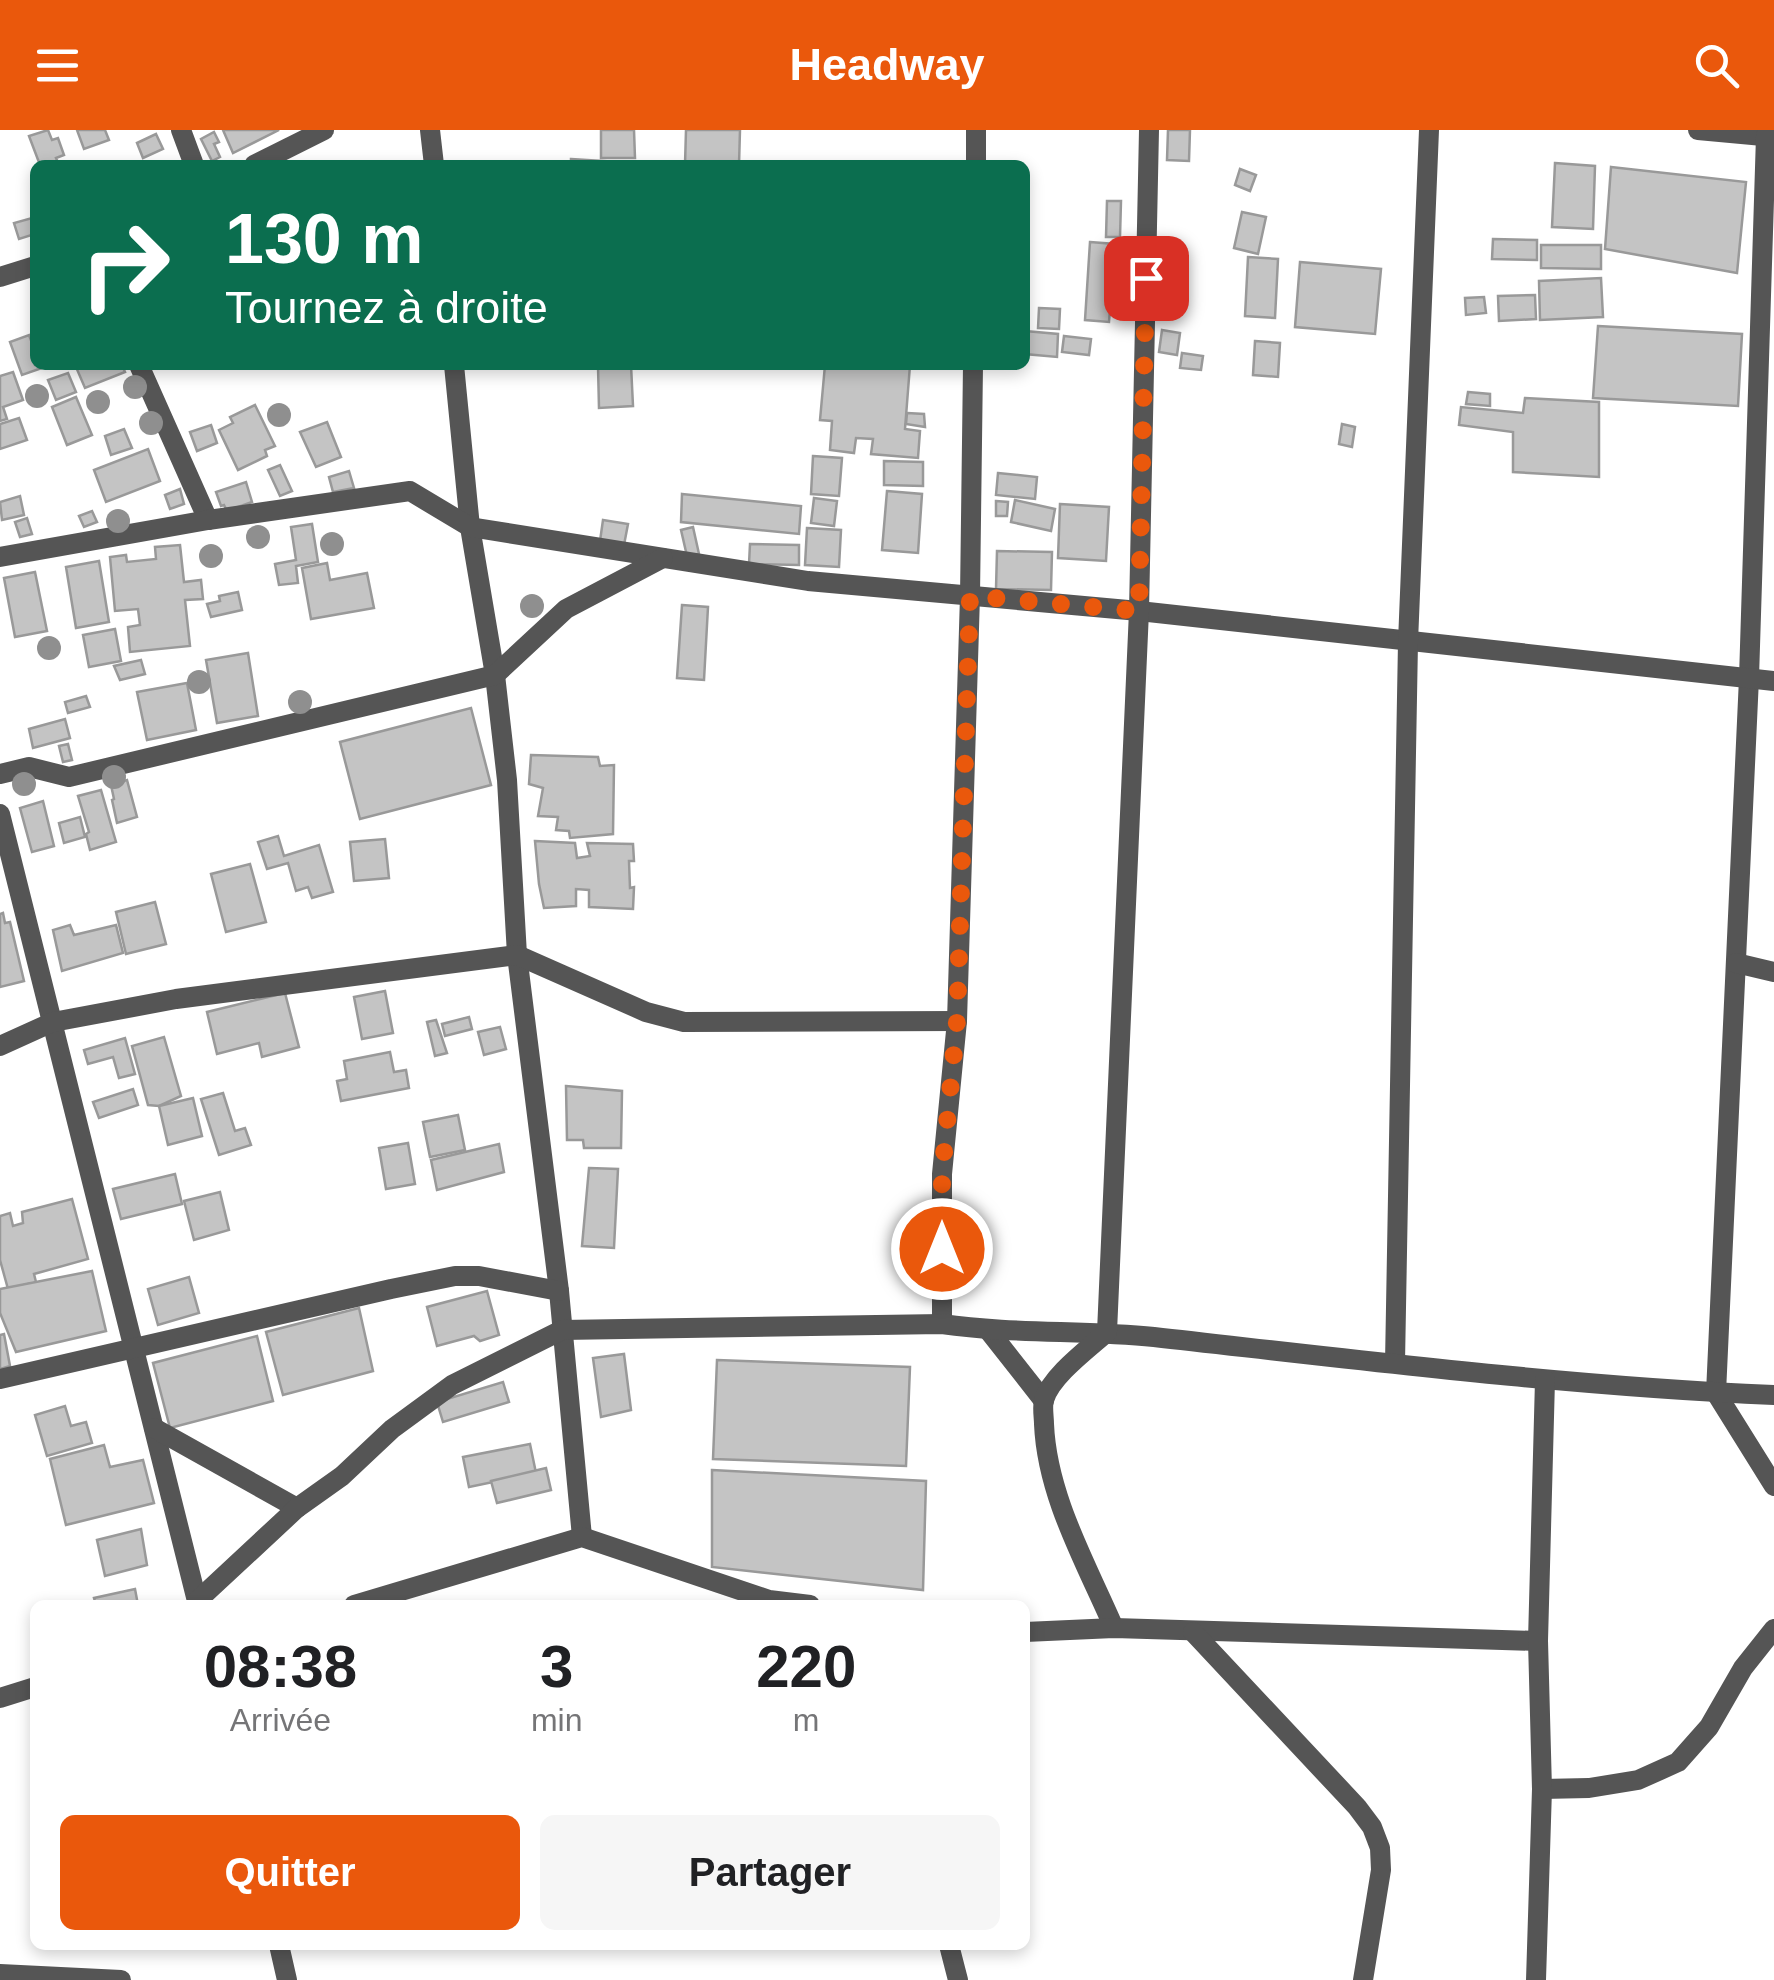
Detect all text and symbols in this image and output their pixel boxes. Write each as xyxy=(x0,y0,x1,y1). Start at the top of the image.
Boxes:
icon: menu xyxy=(30,38,85,93)
icon: search xyxy=(1689,38,1744,93)
text: Headway xyxy=(789,39,985,90)
icon: right xyxy=(60,200,190,330)
text: 130 m xyxy=(225,200,423,278)
pin xyxy=(1104,236,1189,321)
icon: arrive xyxy=(1119,251,1174,306)
text: Tournez à droite xyxy=(225,282,548,333)
position arrow xyxy=(890,1197,994,1301)
text: 08:38 xyxy=(204,1633,357,1700)
text: 3 xyxy=(540,1633,573,1700)
text: 220 xyxy=(756,1633,856,1700)
text: Arrivée xyxy=(230,1702,331,1738)
text: min xyxy=(531,1702,582,1738)
text: m xyxy=(793,1702,820,1738)
button: Quitter xyxy=(60,1815,520,1930)
button: Partager xyxy=(540,1815,1000,1930)

